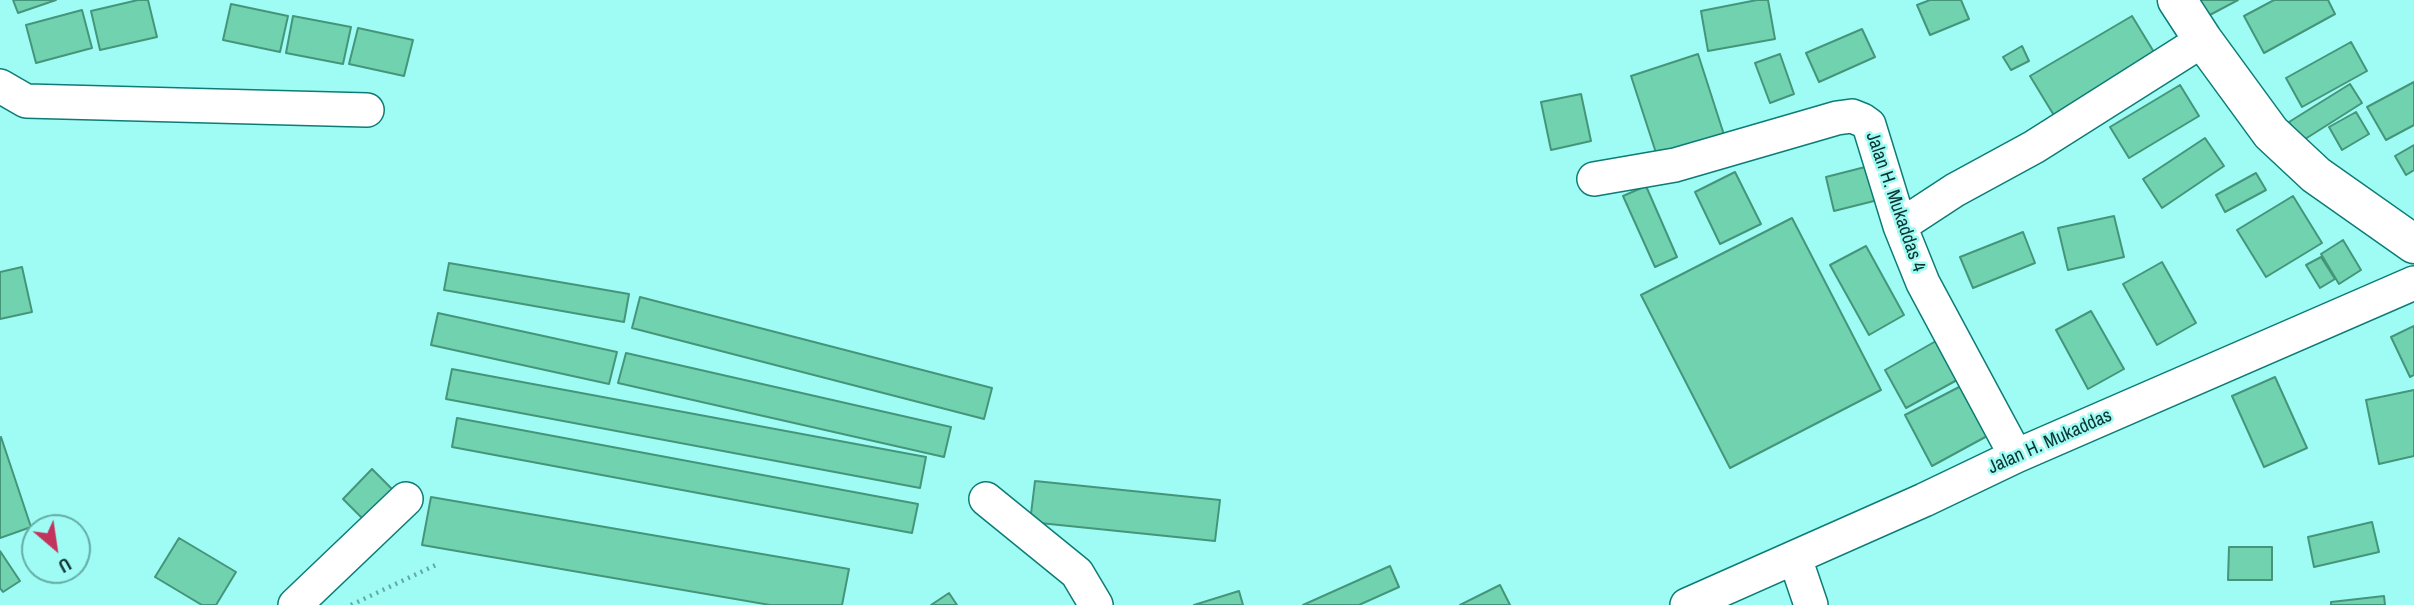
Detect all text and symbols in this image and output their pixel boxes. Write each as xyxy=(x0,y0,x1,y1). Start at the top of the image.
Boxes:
street label: Jalan H. Mukaddas 4 xyxy=(1860,129,1930,275)
street label: Jalan H. Mukaddas xyxy=(1984,404,2116,480)
north arrow xyxy=(21,514,91,584)
text: U xyxy=(54,552,76,580)

